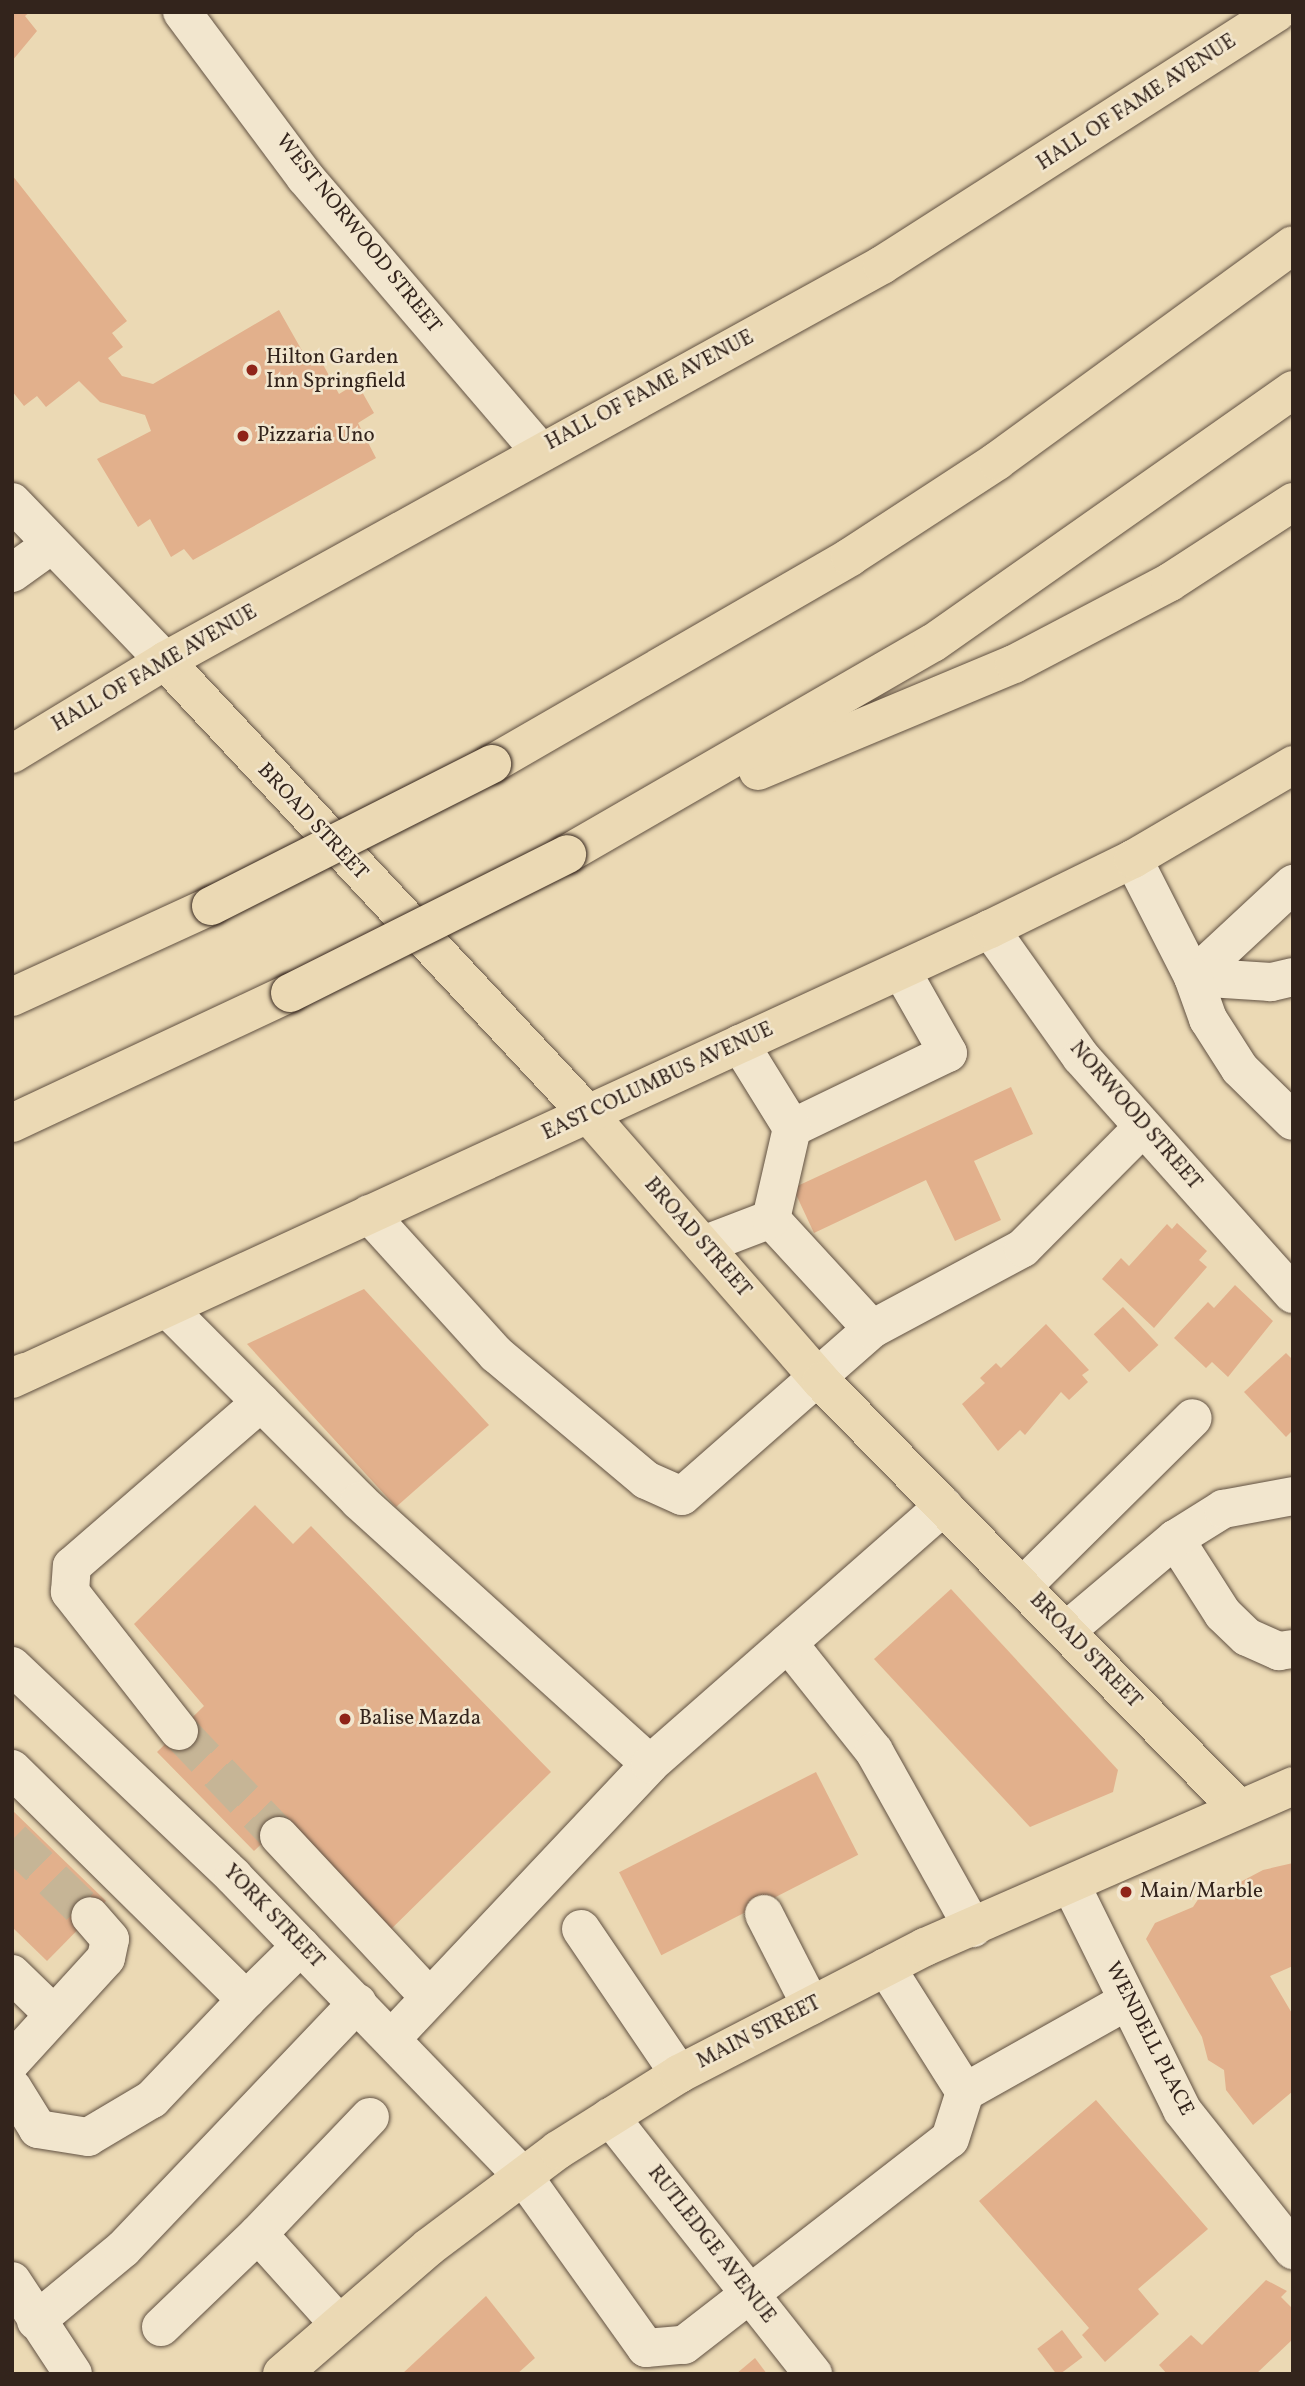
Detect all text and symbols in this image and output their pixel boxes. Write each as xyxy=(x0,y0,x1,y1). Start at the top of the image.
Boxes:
street label: HALL OF FAME AVENUE xyxy=(1033,29,1241,177)
street label: WEST NORWOOD STREET xyxy=(270,129,446,339)
street label: HALL OF FAME AVENUE xyxy=(542,325,758,457)
place label: Hilton Garden Inn Springfield xyxy=(266,345,406,395)
marker: Hilton Garden Inn Springfield xyxy=(244,362,260,378)
place label: Pizzaria Uno xyxy=(257,423,375,449)
marker: Pizzaria Uno xyxy=(235,428,251,444)
street label: HALL OF FAME AVENUE xyxy=(48,600,262,738)
street label: BROAD STREET xyxy=(251,758,373,886)
street label: EAST COLUMBUS AVENUE xyxy=(538,1017,778,1147)
street label: NORWOOD STREET xyxy=(1064,1037,1206,1195)
street label: BROAD STREET xyxy=(638,1173,756,1303)
street label: BROAD STREET xyxy=(1024,1588,1146,1714)
place label: Balise Mazda xyxy=(359,1706,481,1732)
marker: Balise Mazda xyxy=(337,1711,353,1727)
street label: YORK STREET xyxy=(217,1860,329,1974)
place label: Main/Marble xyxy=(1140,1879,1263,1905)
marker: Main/Marble xyxy=(1118,1884,1134,1900)
street label: WENDELL PLACE xyxy=(1099,1958,1199,2120)
street label: MAIN STREET xyxy=(693,1991,825,2075)
street label: RUTLEDGE AVENUE xyxy=(642,2161,780,2329)

